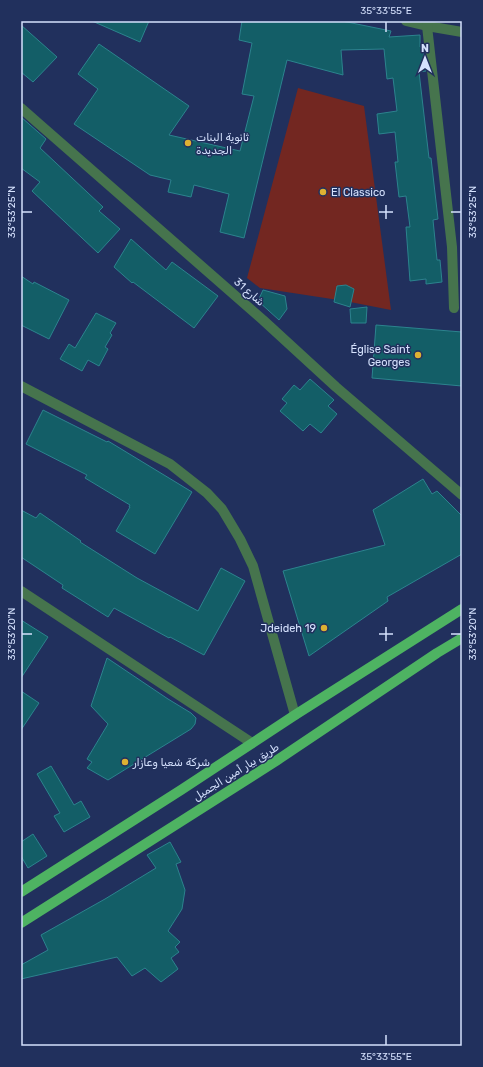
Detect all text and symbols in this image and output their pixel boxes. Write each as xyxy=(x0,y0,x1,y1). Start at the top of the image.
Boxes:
text: 35°33'55"E xyxy=(360,5,412,17)
north arrow xyxy=(405,38,445,78)
text: N xyxy=(421,42,429,55)
place label: ثانوية البنات الجديدة xyxy=(196,131,249,157)
marker: ثانوية البنات الجديدة xyxy=(183,138,193,148)
text: 33°53'25"N xyxy=(6,186,18,238)
place label: El Classico xyxy=(331,186,385,199)
text: 33°53'25"N xyxy=(467,186,479,238)
marker: El Classico xyxy=(318,187,328,197)
street label: شارع 31 xyxy=(230,275,267,310)
place label: Église Saint Georges xyxy=(351,343,411,369)
marker: Église Saint Georges xyxy=(413,350,423,360)
text: 33°53'20"N xyxy=(6,607,18,660)
text: 33°53'20"N xyxy=(467,607,479,660)
place label: Jdeideh 19 xyxy=(260,622,316,635)
marker: Jdeideh 19 xyxy=(319,623,329,633)
street label: طريق بيار أمين الجميل xyxy=(191,740,282,805)
place label: شركة شعيا وعازار xyxy=(132,756,210,770)
marker: شركة شعيا وعازار xyxy=(120,757,130,767)
text: 35°33'55"E xyxy=(360,1051,412,1063)

